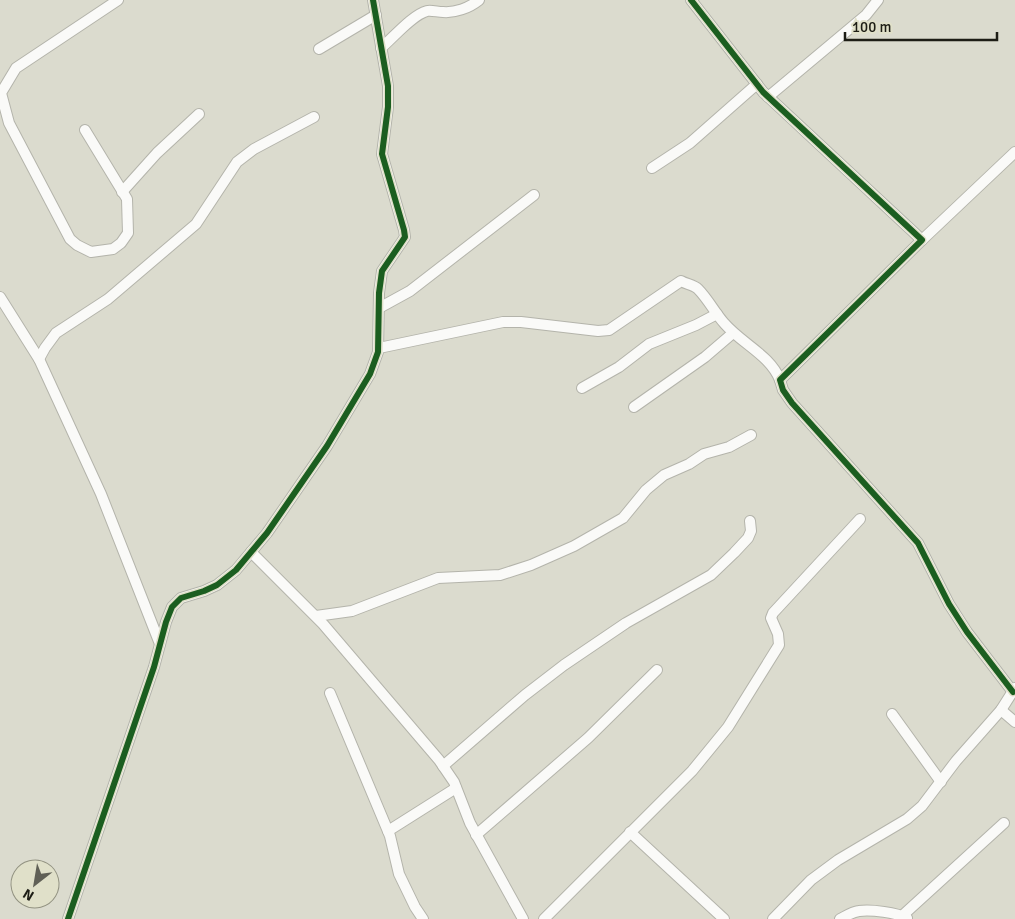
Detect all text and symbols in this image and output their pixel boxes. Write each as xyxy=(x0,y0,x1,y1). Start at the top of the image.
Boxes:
scale bar xyxy=(845,10,998,42)
text: 100 m xyxy=(852,18,892,36)
north arrow xyxy=(10,859,60,909)
text: N xyxy=(20,885,37,905)

